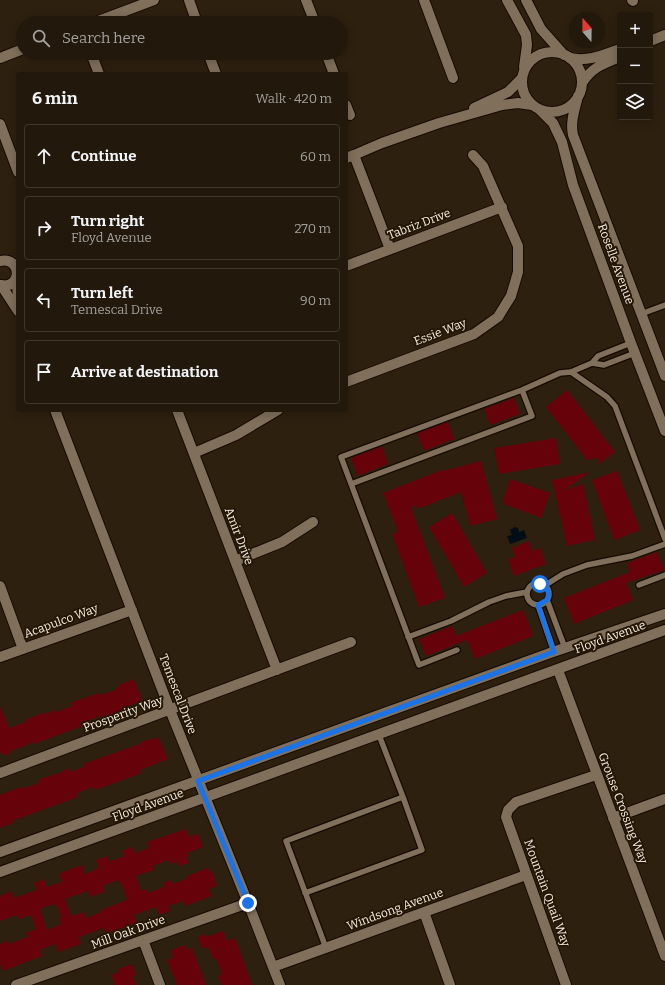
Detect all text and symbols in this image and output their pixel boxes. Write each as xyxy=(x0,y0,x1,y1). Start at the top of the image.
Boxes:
north arrow xyxy=(569,12,605,48)
map controls xyxy=(617,12,653,120)
button: + xyxy=(617,12,653,48)
search box xyxy=(16,16,348,60)
icon: search xyxy=(30,27,52,49)
text: Search here xyxy=(62,29,145,47)
button: − xyxy=(617,48,653,84)
button: layers xyxy=(617,84,653,120)
text: 6 min xyxy=(32,88,78,109)
text: Walk · 420 m xyxy=(256,91,332,106)
icon: ahead xyxy=(33,145,55,167)
text: Continue xyxy=(71,147,137,165)
text: 60 m xyxy=(300,149,331,164)
street label: Tabriz Drive xyxy=(386,206,452,242)
text: Turn right xyxy=(71,212,144,230)
icon: right xyxy=(33,217,55,239)
text: 270 m xyxy=(294,221,331,236)
street label: Roselle Avenue xyxy=(595,222,637,306)
text: Floyd Avenue xyxy=(71,230,152,245)
text: Turn left xyxy=(71,284,133,302)
icon: left xyxy=(33,289,55,311)
text: 90 m xyxy=(300,293,331,308)
text: Temescal Drive xyxy=(71,302,163,317)
street label: Essie Way xyxy=(412,315,469,348)
icon: arrive xyxy=(33,361,55,383)
text: Arrive at destination xyxy=(71,363,218,381)
street label: Amir Drive xyxy=(222,505,256,567)
route start xyxy=(531,575,549,593)
street label: Acapulco Way xyxy=(22,601,101,641)
street label: Floyd Avenue xyxy=(573,618,647,656)
street label: Temescal Drive xyxy=(156,652,200,736)
street label: Prosperity Way xyxy=(81,693,165,735)
street label: Grouse Crossing Way xyxy=(595,750,651,866)
street label: Floyd Avenue xyxy=(111,786,185,824)
street label: Mountain Quail Way xyxy=(521,838,573,949)
street label: Windsong Avenue xyxy=(345,885,445,933)
route end xyxy=(239,894,257,912)
street label: Mill Oak Drive xyxy=(89,912,167,952)

